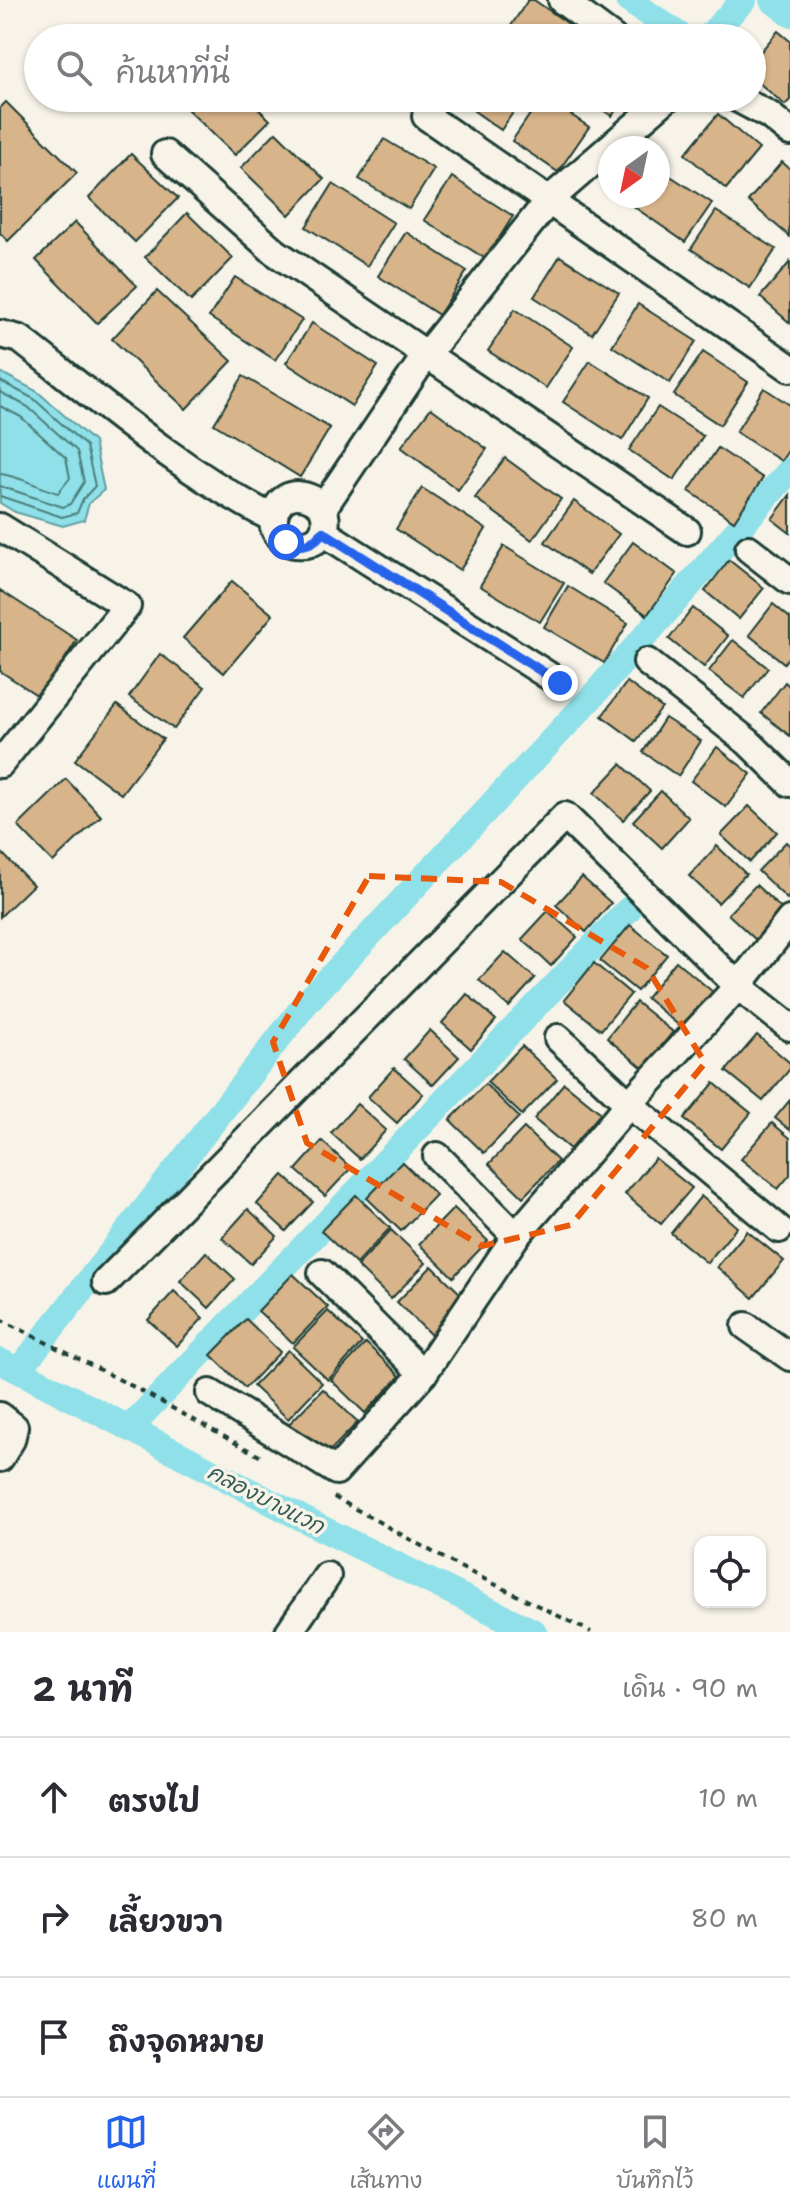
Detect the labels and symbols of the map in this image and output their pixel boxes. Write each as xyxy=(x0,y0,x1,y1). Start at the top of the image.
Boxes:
north arrow xyxy=(598,136,670,208)
route start xyxy=(268,524,304,560)
route end xyxy=(542,665,578,701)
water label: คลองบางแวก xyxy=(203,1457,331,1542)

